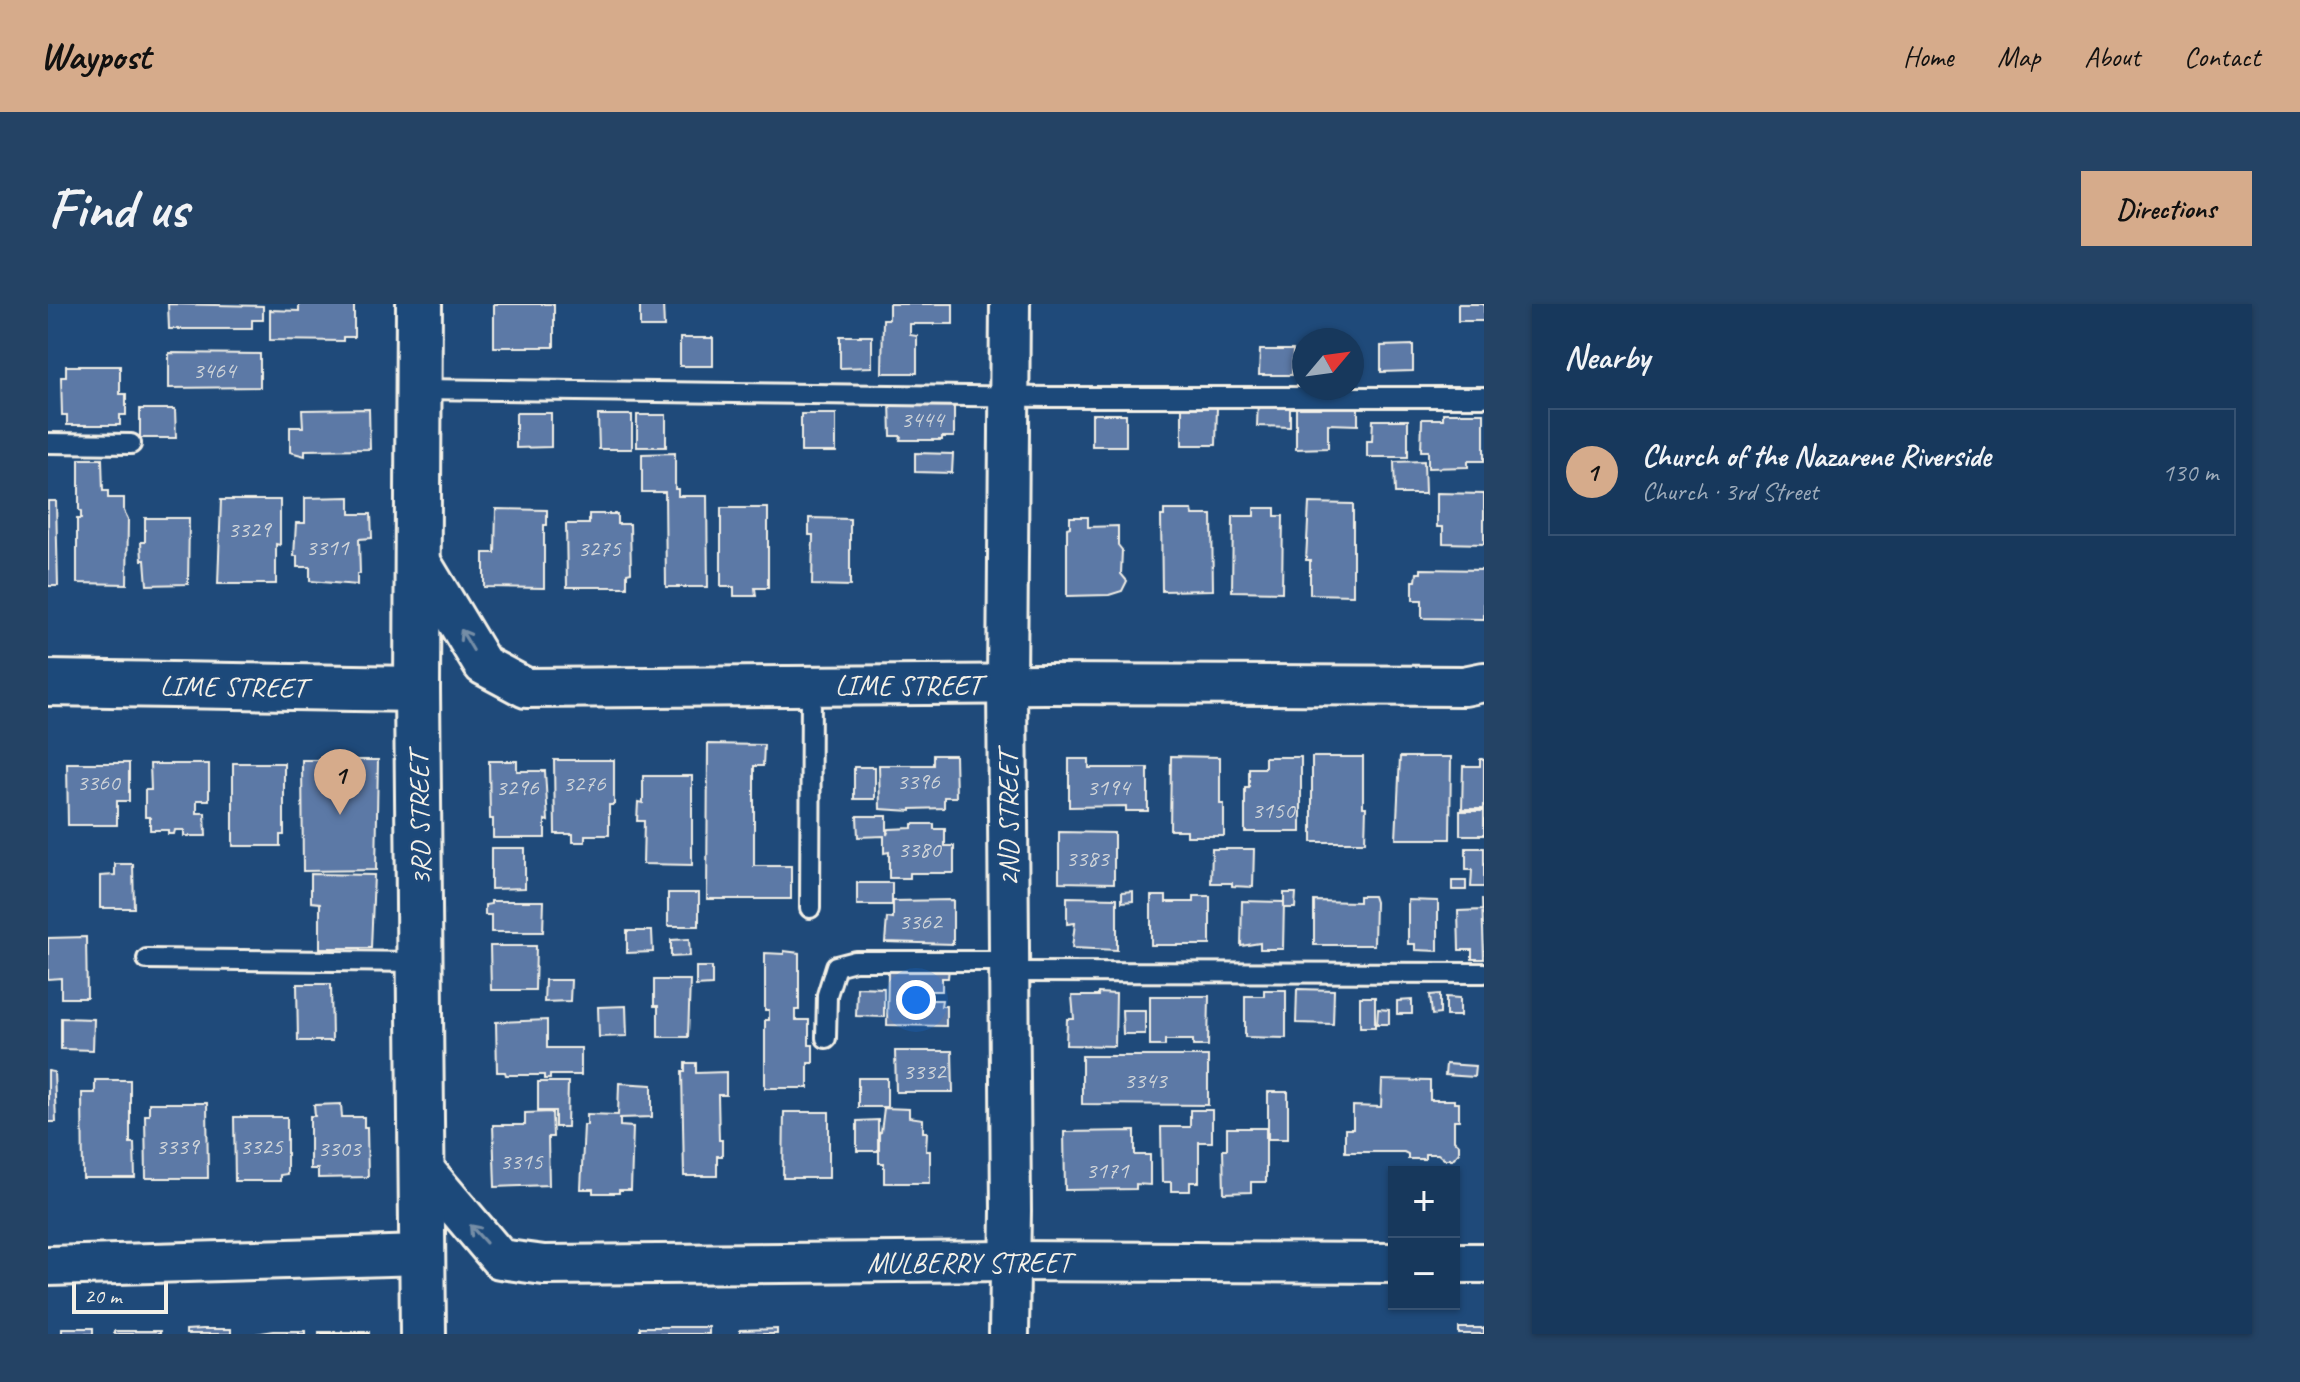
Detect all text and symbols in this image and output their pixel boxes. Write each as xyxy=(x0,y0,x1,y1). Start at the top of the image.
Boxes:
text: Waypost xyxy=(40,33,151,80)
text: Home xyxy=(1903,39,1953,74)
text: Map xyxy=(1997,39,2040,74)
text: About xyxy=(2084,39,2140,74)
text: Contact xyxy=(2184,39,2260,74)
button: Directions xyxy=(2081,171,2252,246)
text: Find us xyxy=(48,173,188,244)
north arrow xyxy=(1292,328,1364,400)
text: Nearby xyxy=(1564,335,1650,378)
house number: 3464 xyxy=(192,355,238,385)
house number: 3444 xyxy=(900,404,946,434)
text: Church of the Nazarene Riverside xyxy=(1642,437,1991,475)
text: 1 xyxy=(1586,456,1598,489)
text: 130 m xyxy=(2162,456,2218,489)
text: Church · 3rd Street xyxy=(1642,475,1818,508)
house number: 3329 xyxy=(227,514,273,544)
house number: 3311 xyxy=(305,532,350,562)
house number: 3275 xyxy=(577,533,622,563)
one-way arrow xyxy=(459,629,475,652)
street label: LIME STREET xyxy=(160,668,314,705)
street label: LIME STREET xyxy=(835,668,988,703)
street label: 2ND STREET xyxy=(991,744,1026,887)
street label: 3RD STREET xyxy=(401,745,438,886)
pin: 1 xyxy=(314,749,366,815)
house number: 3396 xyxy=(896,766,941,796)
house number: 3360 xyxy=(76,767,122,797)
house number: 3276 xyxy=(562,768,607,798)
house number: 3296 xyxy=(495,772,540,802)
house number: 3194 xyxy=(1086,772,1132,802)
house number: 3150 xyxy=(1251,795,1297,825)
house number: 3380 xyxy=(897,834,943,864)
house number: 3383 xyxy=(1065,843,1111,873)
house number: 3362 xyxy=(898,906,944,936)
your location xyxy=(896,980,936,1020)
house number: 3332 xyxy=(902,1056,948,1086)
house number: 3343 xyxy=(1123,1065,1169,1095)
house number: 3339 xyxy=(155,1131,201,1161)
house number: 3325 xyxy=(239,1131,284,1161)
house number: 3303 xyxy=(317,1133,363,1163)
house number: 3315 xyxy=(499,1146,544,1176)
house number: 3171 xyxy=(1085,1155,1130,1185)
map controls xyxy=(1388,1166,1460,1310)
button: + xyxy=(1388,1166,1460,1238)
one-way arrow xyxy=(469,1225,487,1245)
button: − xyxy=(1388,1238,1460,1310)
street label: MULBERRY STREET xyxy=(867,1245,1077,1280)
scale bar xyxy=(72,1278,168,1314)
text: 20 m xyxy=(84,1282,121,1310)

